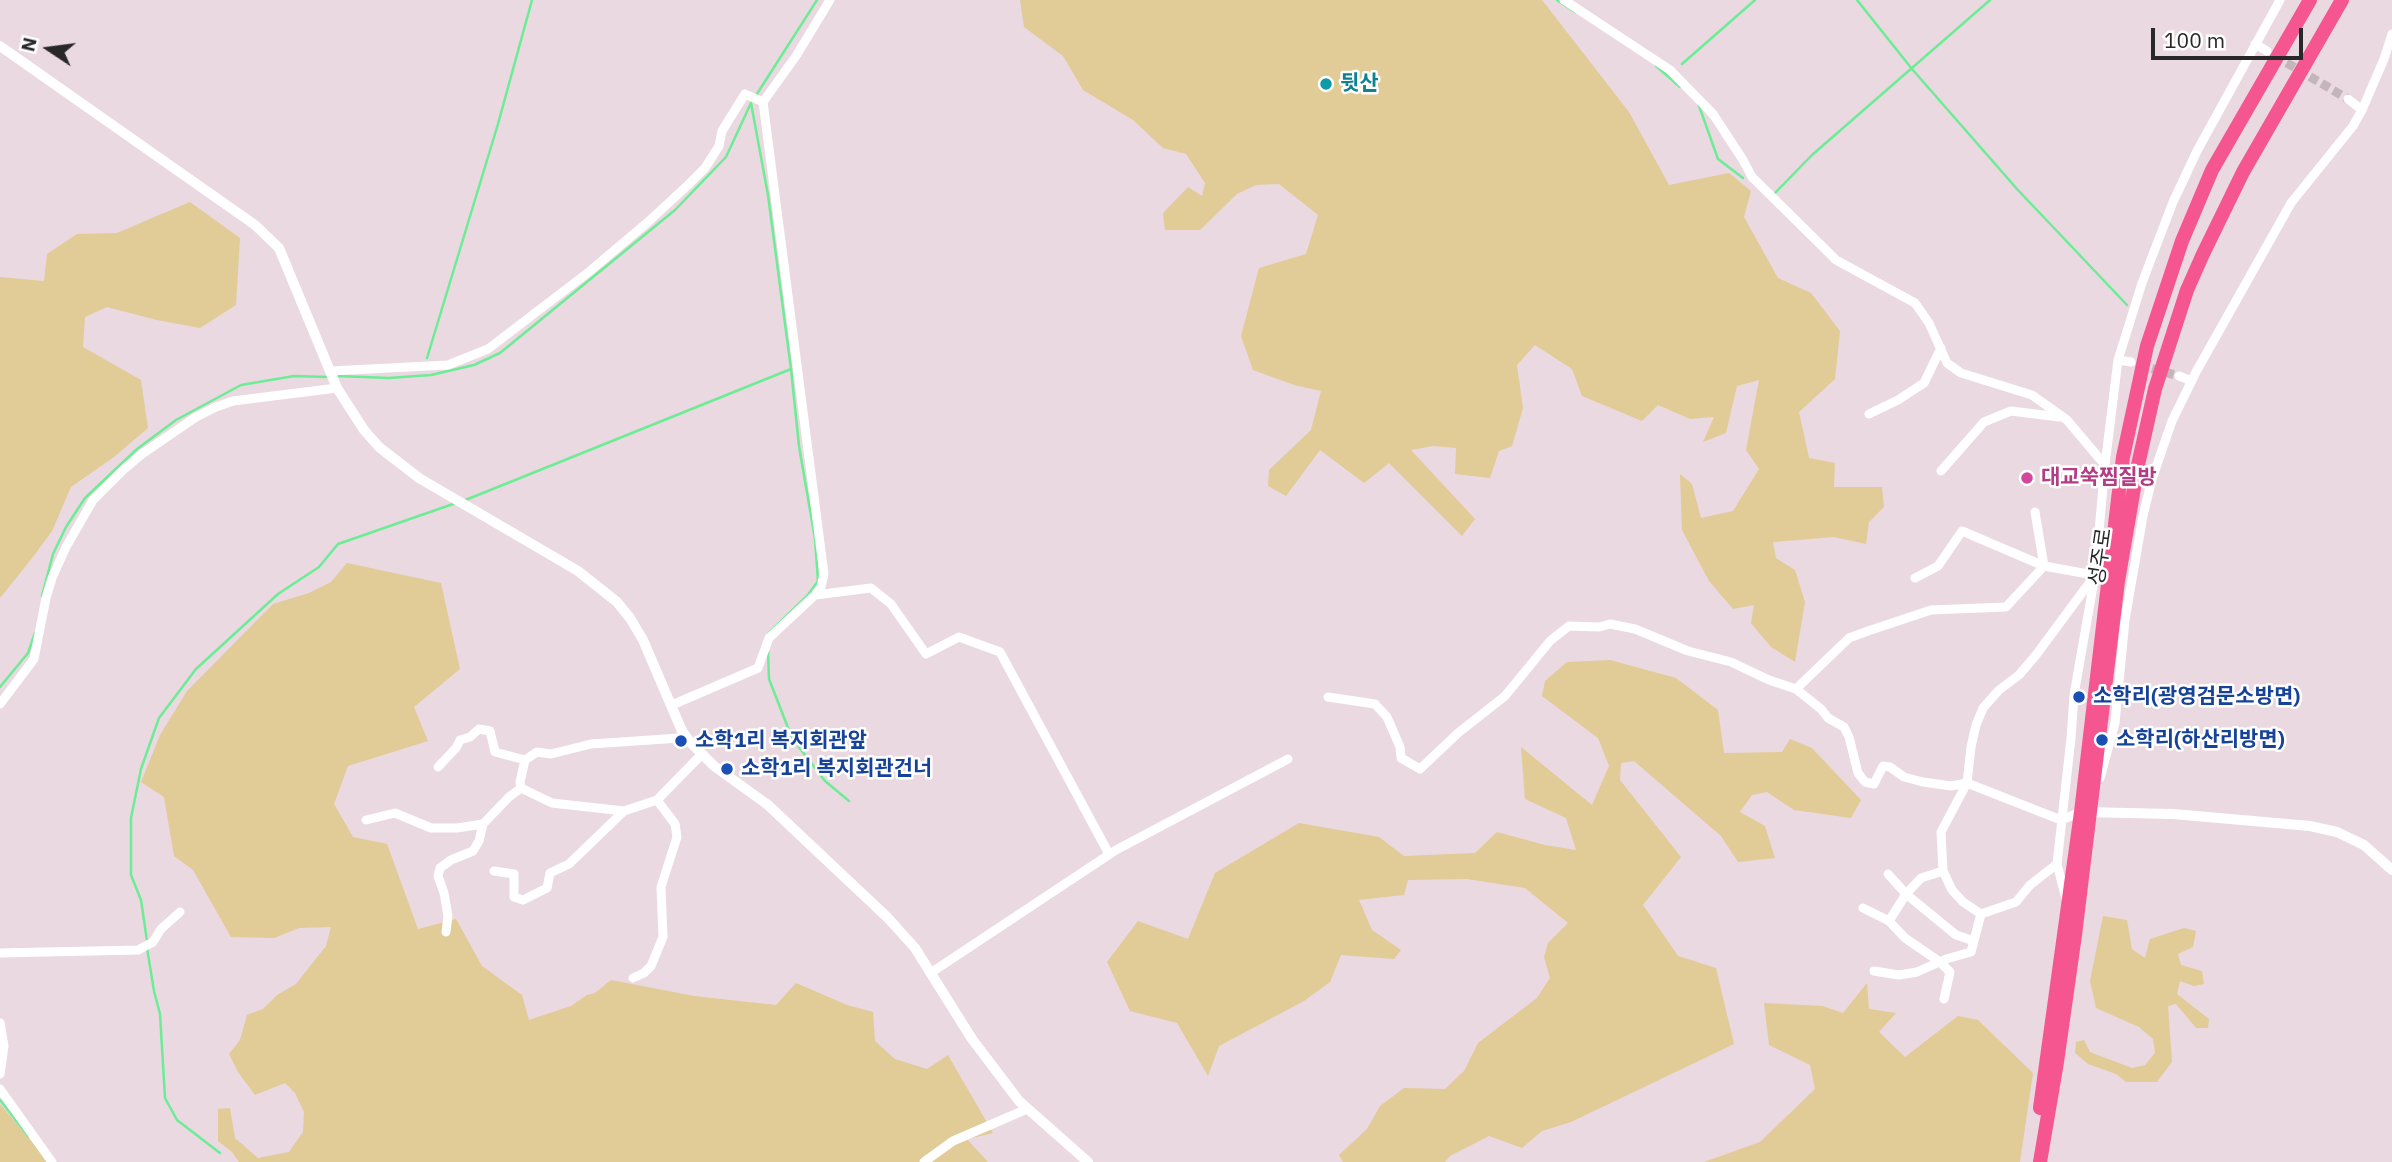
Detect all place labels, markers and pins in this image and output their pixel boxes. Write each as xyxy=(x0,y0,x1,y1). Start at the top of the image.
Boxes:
place label: 뒷산 xyxy=(1340,71,1379,97)
marker: 뒷산 xyxy=(1318,76,1334,92)
place label: 대교쑥찜질방 xyxy=(2041,465,2157,491)
marker: 대교쑥찜질방 xyxy=(2019,470,2035,486)
place label: 소학리(광영검문소방면) xyxy=(2093,684,2300,710)
marker: 소학리(광영검문소방면) xyxy=(2071,689,2087,705)
place label: 소학리(하산리방면) xyxy=(2116,727,2285,753)
place label: 소학1리 복지회관앞 xyxy=(695,728,867,754)
marker: 소학리(하산리방면) xyxy=(2094,732,2110,748)
marker: 소학1리 복지회관앞 xyxy=(673,733,689,749)
place label: 소학1리 복지회관건너 xyxy=(741,756,932,782)
marker: 소학1리 복지회관건너 xyxy=(719,761,735,777)

